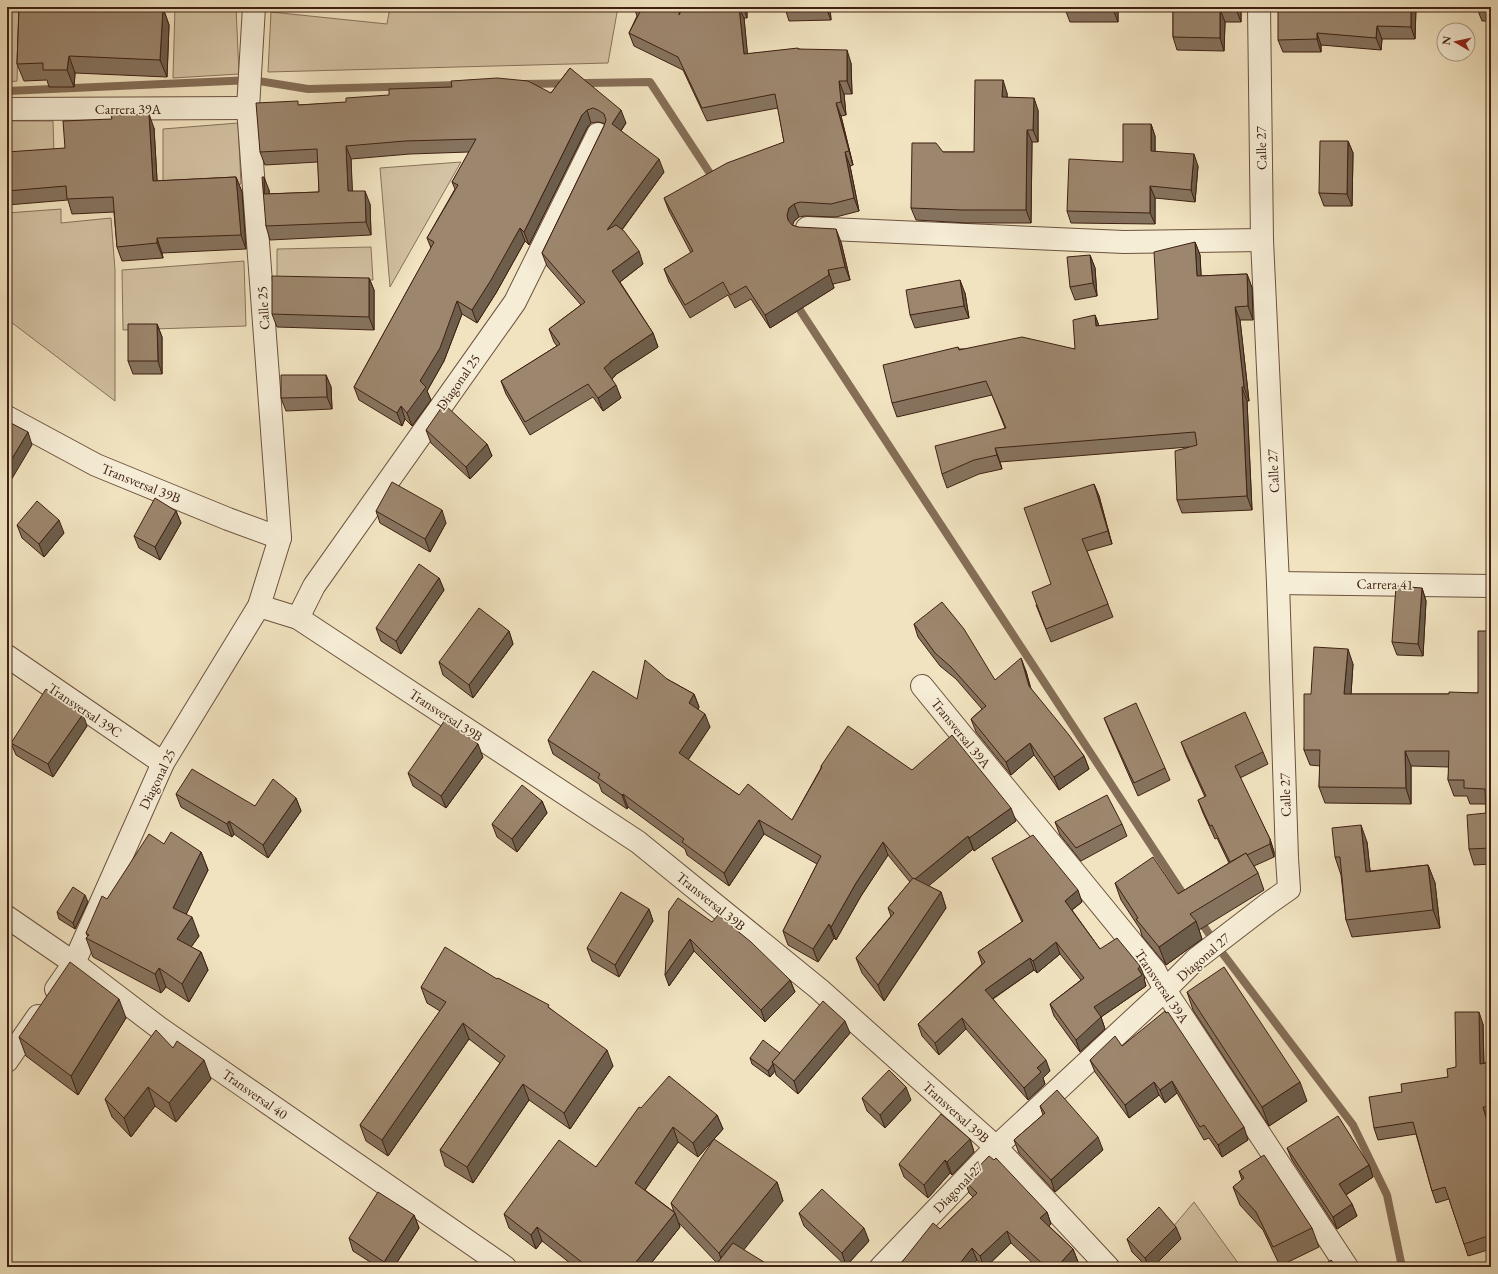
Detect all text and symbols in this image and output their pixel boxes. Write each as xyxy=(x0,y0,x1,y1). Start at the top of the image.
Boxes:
north arrow xyxy=(1436,22,1476,62)
text: N xyxy=(1439,35,1454,46)
street label: Carrera 39A xyxy=(95,100,162,118)
street label: Calle 27 xyxy=(1252,126,1270,170)
street label: Calle 25 xyxy=(252,285,274,331)
street label: Diagonal 25 xyxy=(432,350,484,414)
street label: Calle 27 xyxy=(1263,448,1283,493)
street label: Transversal 39B xyxy=(99,459,183,507)
street label: Carrera 41 xyxy=(1356,575,1414,593)
street label: Transversal 39C xyxy=(44,679,126,741)
street label: Transversal 39B xyxy=(406,685,486,745)
street label: Transversal 39A xyxy=(927,694,995,772)
street label: Diagonal 25 xyxy=(135,746,179,812)
street label: Calle 27 xyxy=(1275,772,1295,817)
street label: Transversal 39B xyxy=(673,868,749,934)
street label: Diagonal 27 xyxy=(1173,929,1234,985)
street label: Transversal 39A xyxy=(1131,946,1194,1027)
street label: Transversal 40 xyxy=(219,1065,291,1123)
street label: Transversal 39B xyxy=(919,1077,993,1147)
street label: Diagonal 27 xyxy=(929,1157,987,1217)

